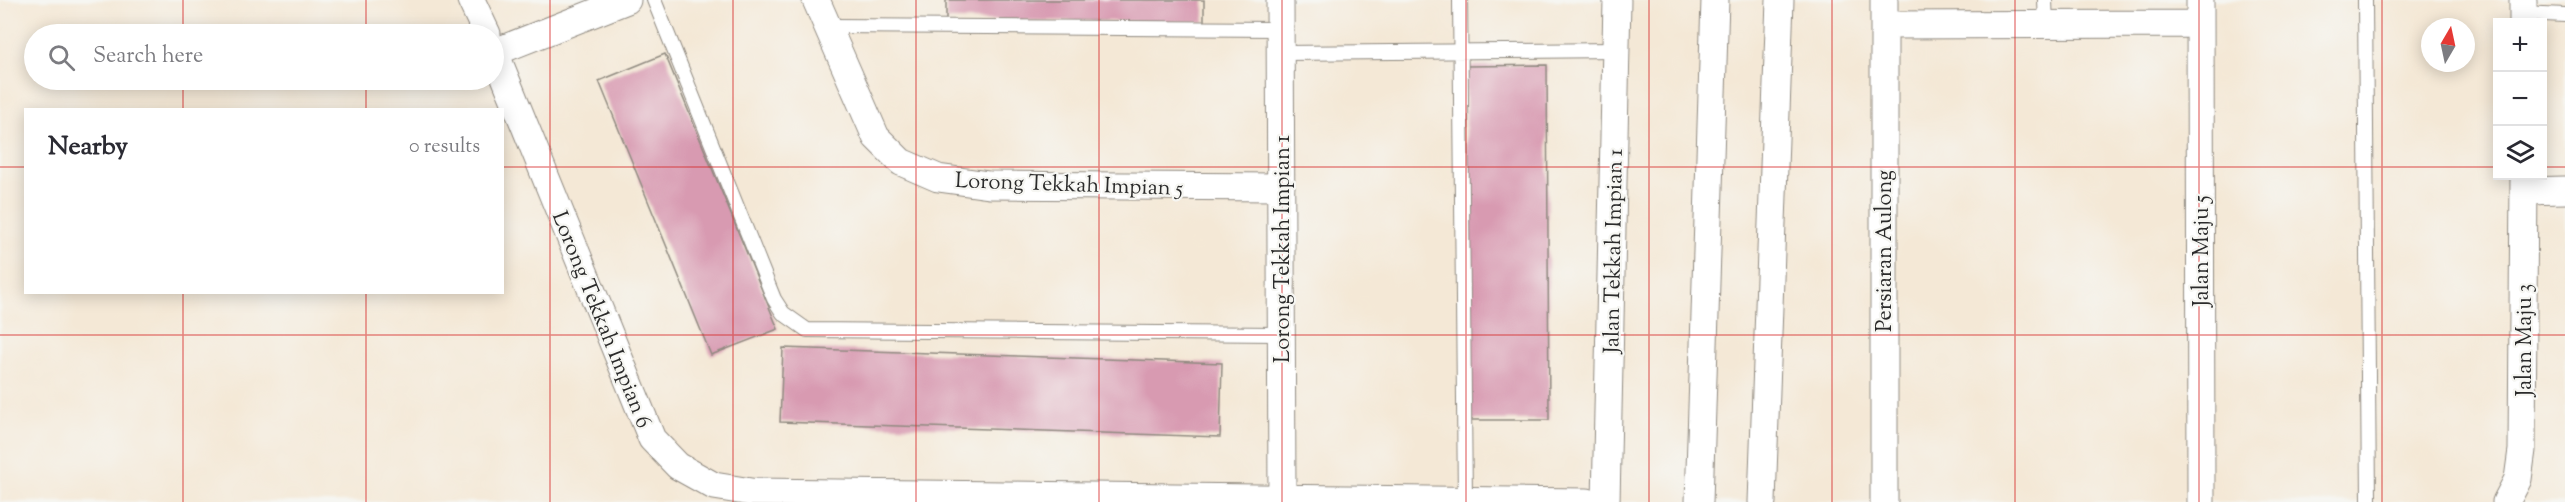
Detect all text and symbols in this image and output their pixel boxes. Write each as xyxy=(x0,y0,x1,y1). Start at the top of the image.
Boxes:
north arrow xyxy=(2421,18,2475,72)
map controls xyxy=(2493,18,2547,180)
button: + xyxy=(2493,18,2547,72)
search box xyxy=(24,24,504,90)
icon: search xyxy=(45,41,78,74)
text: Search here xyxy=(93,41,203,73)
button: − xyxy=(2493,72,2547,126)
button: layers xyxy=(2493,126,2547,180)
text: Nearby xyxy=(48,129,128,166)
text: 0 results xyxy=(409,133,480,162)
street label: Lorong Tekkah Impian 1 xyxy=(1268,134,1300,363)
street label: Jalan Tekkah Impian 1 xyxy=(1597,148,1633,355)
street label: Lorong Tekkah Impian 5 xyxy=(954,166,1184,206)
street label: Persiaran Aulong xyxy=(1870,170,1902,332)
street label: Jalan Maju 5 xyxy=(2187,195,2219,308)
street label: Lorong Tekkah Impian 6 xyxy=(542,207,658,433)
street label: Jalan Maju 3 xyxy=(2510,284,2542,397)

